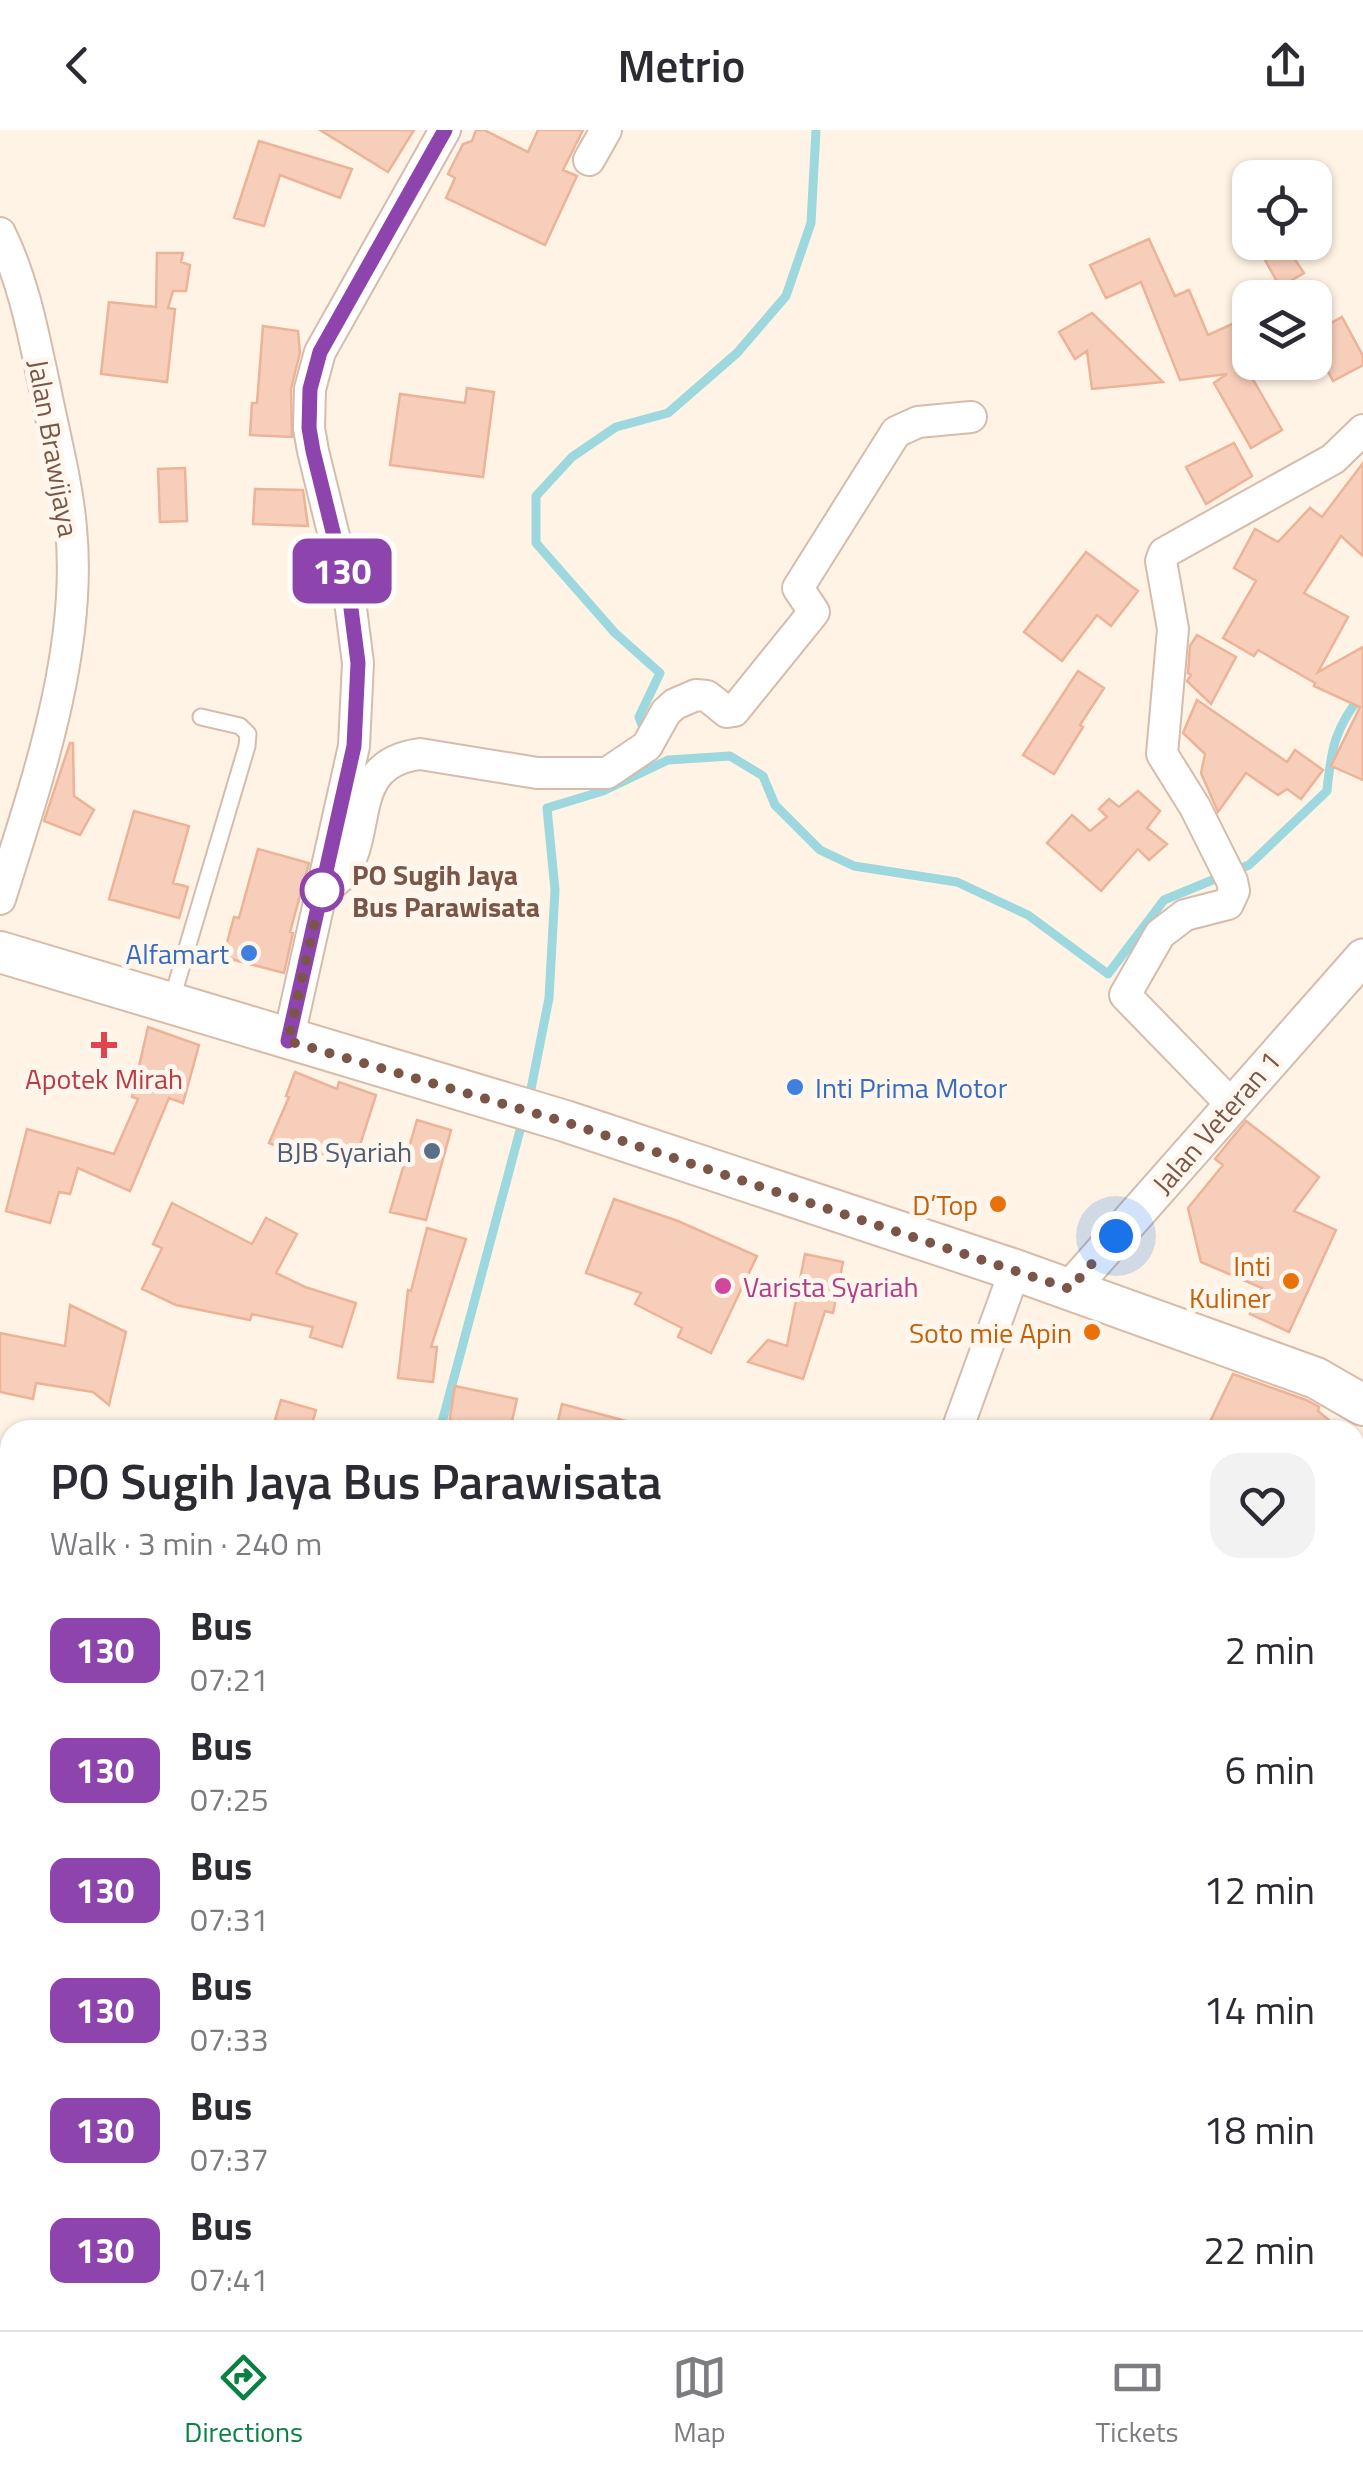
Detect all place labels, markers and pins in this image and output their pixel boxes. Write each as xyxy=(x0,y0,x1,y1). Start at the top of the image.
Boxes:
place label: PO Sugih Jaya Bus Parawisata xyxy=(352,853,540,928)
marker: PO Sugih Jaya Bus Parawisata xyxy=(301,869,343,911)
place label: Alfamart xyxy=(126,932,229,975)
marker: Alfamart xyxy=(238,942,260,964)
marker: Apotek Mirah xyxy=(93,1034,115,1056)
place label: Apotek Mirah xyxy=(25,1057,183,1100)
place label: Inti Prima Motor xyxy=(815,1066,1008,1109)
marker: Inti Prima Motor xyxy=(784,1076,806,1098)
place label: BJB Syariah xyxy=(277,1130,412,1173)
marker: BJB Syariah xyxy=(421,1140,443,1162)
place label: D’Top xyxy=(912,1183,978,1226)
marker: D’Top xyxy=(987,1193,1009,1215)
place label: Inti Kuliner xyxy=(1189,1244,1271,1319)
place label: Varista Syariah xyxy=(743,1265,919,1308)
marker: Inti Kuliner xyxy=(1280,1270,1302,1292)
marker: Varista Syariah xyxy=(712,1275,734,1297)
place label: Soto mie Apin xyxy=(909,1311,1072,1354)
marker: Soto mie Apin xyxy=(1081,1321,1103,1343)

